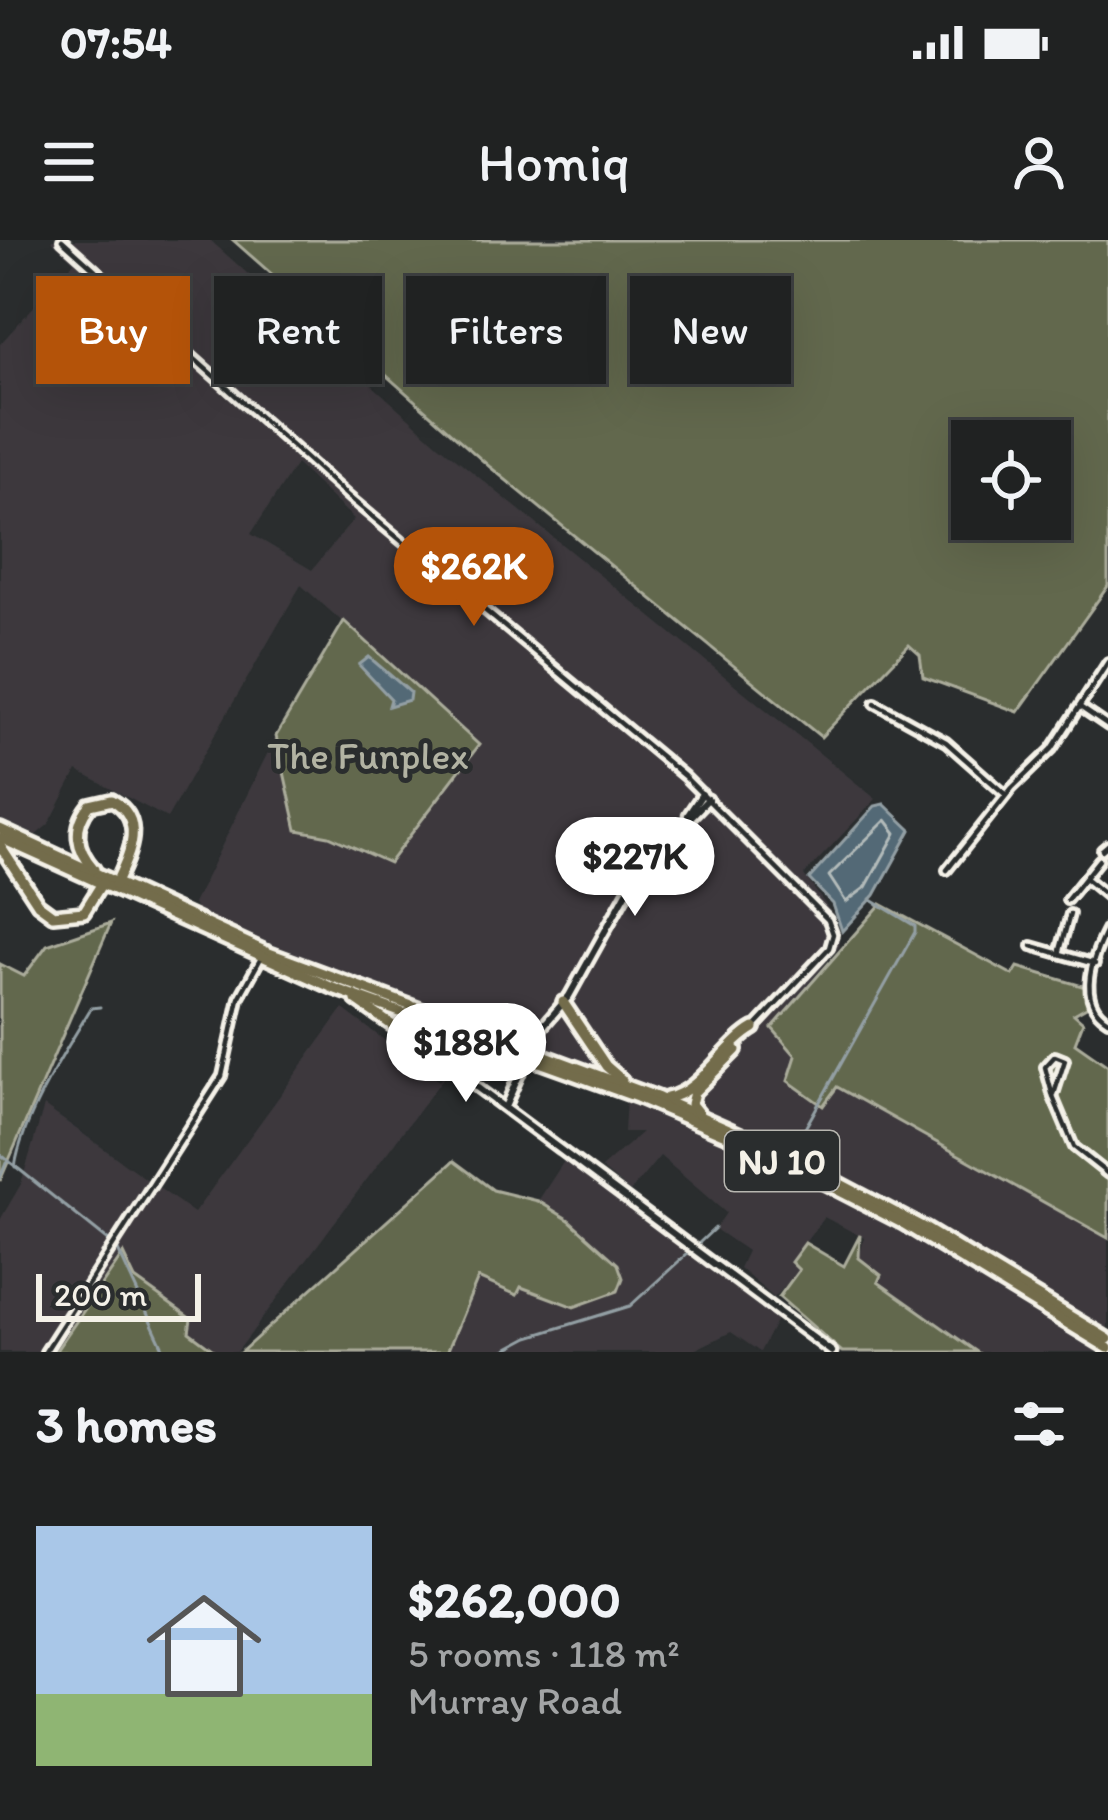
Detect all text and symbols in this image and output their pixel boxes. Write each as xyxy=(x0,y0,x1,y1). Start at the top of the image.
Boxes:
text: 07:54 xyxy=(60,15,172,69)
icon: menu xyxy=(36,129,102,195)
icon: person xyxy=(1006,129,1072,195)
text: Homiq xyxy=(478,130,630,195)
chip: Buy xyxy=(36,276,190,384)
chip: Rent xyxy=(214,276,382,384)
chip: Filters xyxy=(406,276,606,384)
chip: New xyxy=(630,276,791,384)
map controls xyxy=(951,420,1071,540)
button: locate xyxy=(951,420,1071,540)
pin: $262K xyxy=(390,527,558,629)
text: $262K xyxy=(421,542,527,589)
park label: The Funplex xyxy=(267,732,469,779)
pin: $227K xyxy=(551,817,719,919)
text: $227K xyxy=(582,832,688,879)
pin: $188K xyxy=(382,1003,550,1105)
text: $188K xyxy=(413,1018,519,1065)
road number: NJ 10 xyxy=(725,1131,839,1191)
scale bar xyxy=(36,1268,201,1321)
text: 200 m xyxy=(54,1275,147,1314)
icon: filters xyxy=(1006,1391,1072,1457)
text: 3 homes xyxy=(36,1394,217,1455)
text: $262,000 xyxy=(408,1569,621,1630)
icon: home xyxy=(132,1574,276,1718)
text: 5 rooms · 118 m² xyxy=(408,1630,680,1677)
text: Murray Road xyxy=(408,1677,622,1724)

